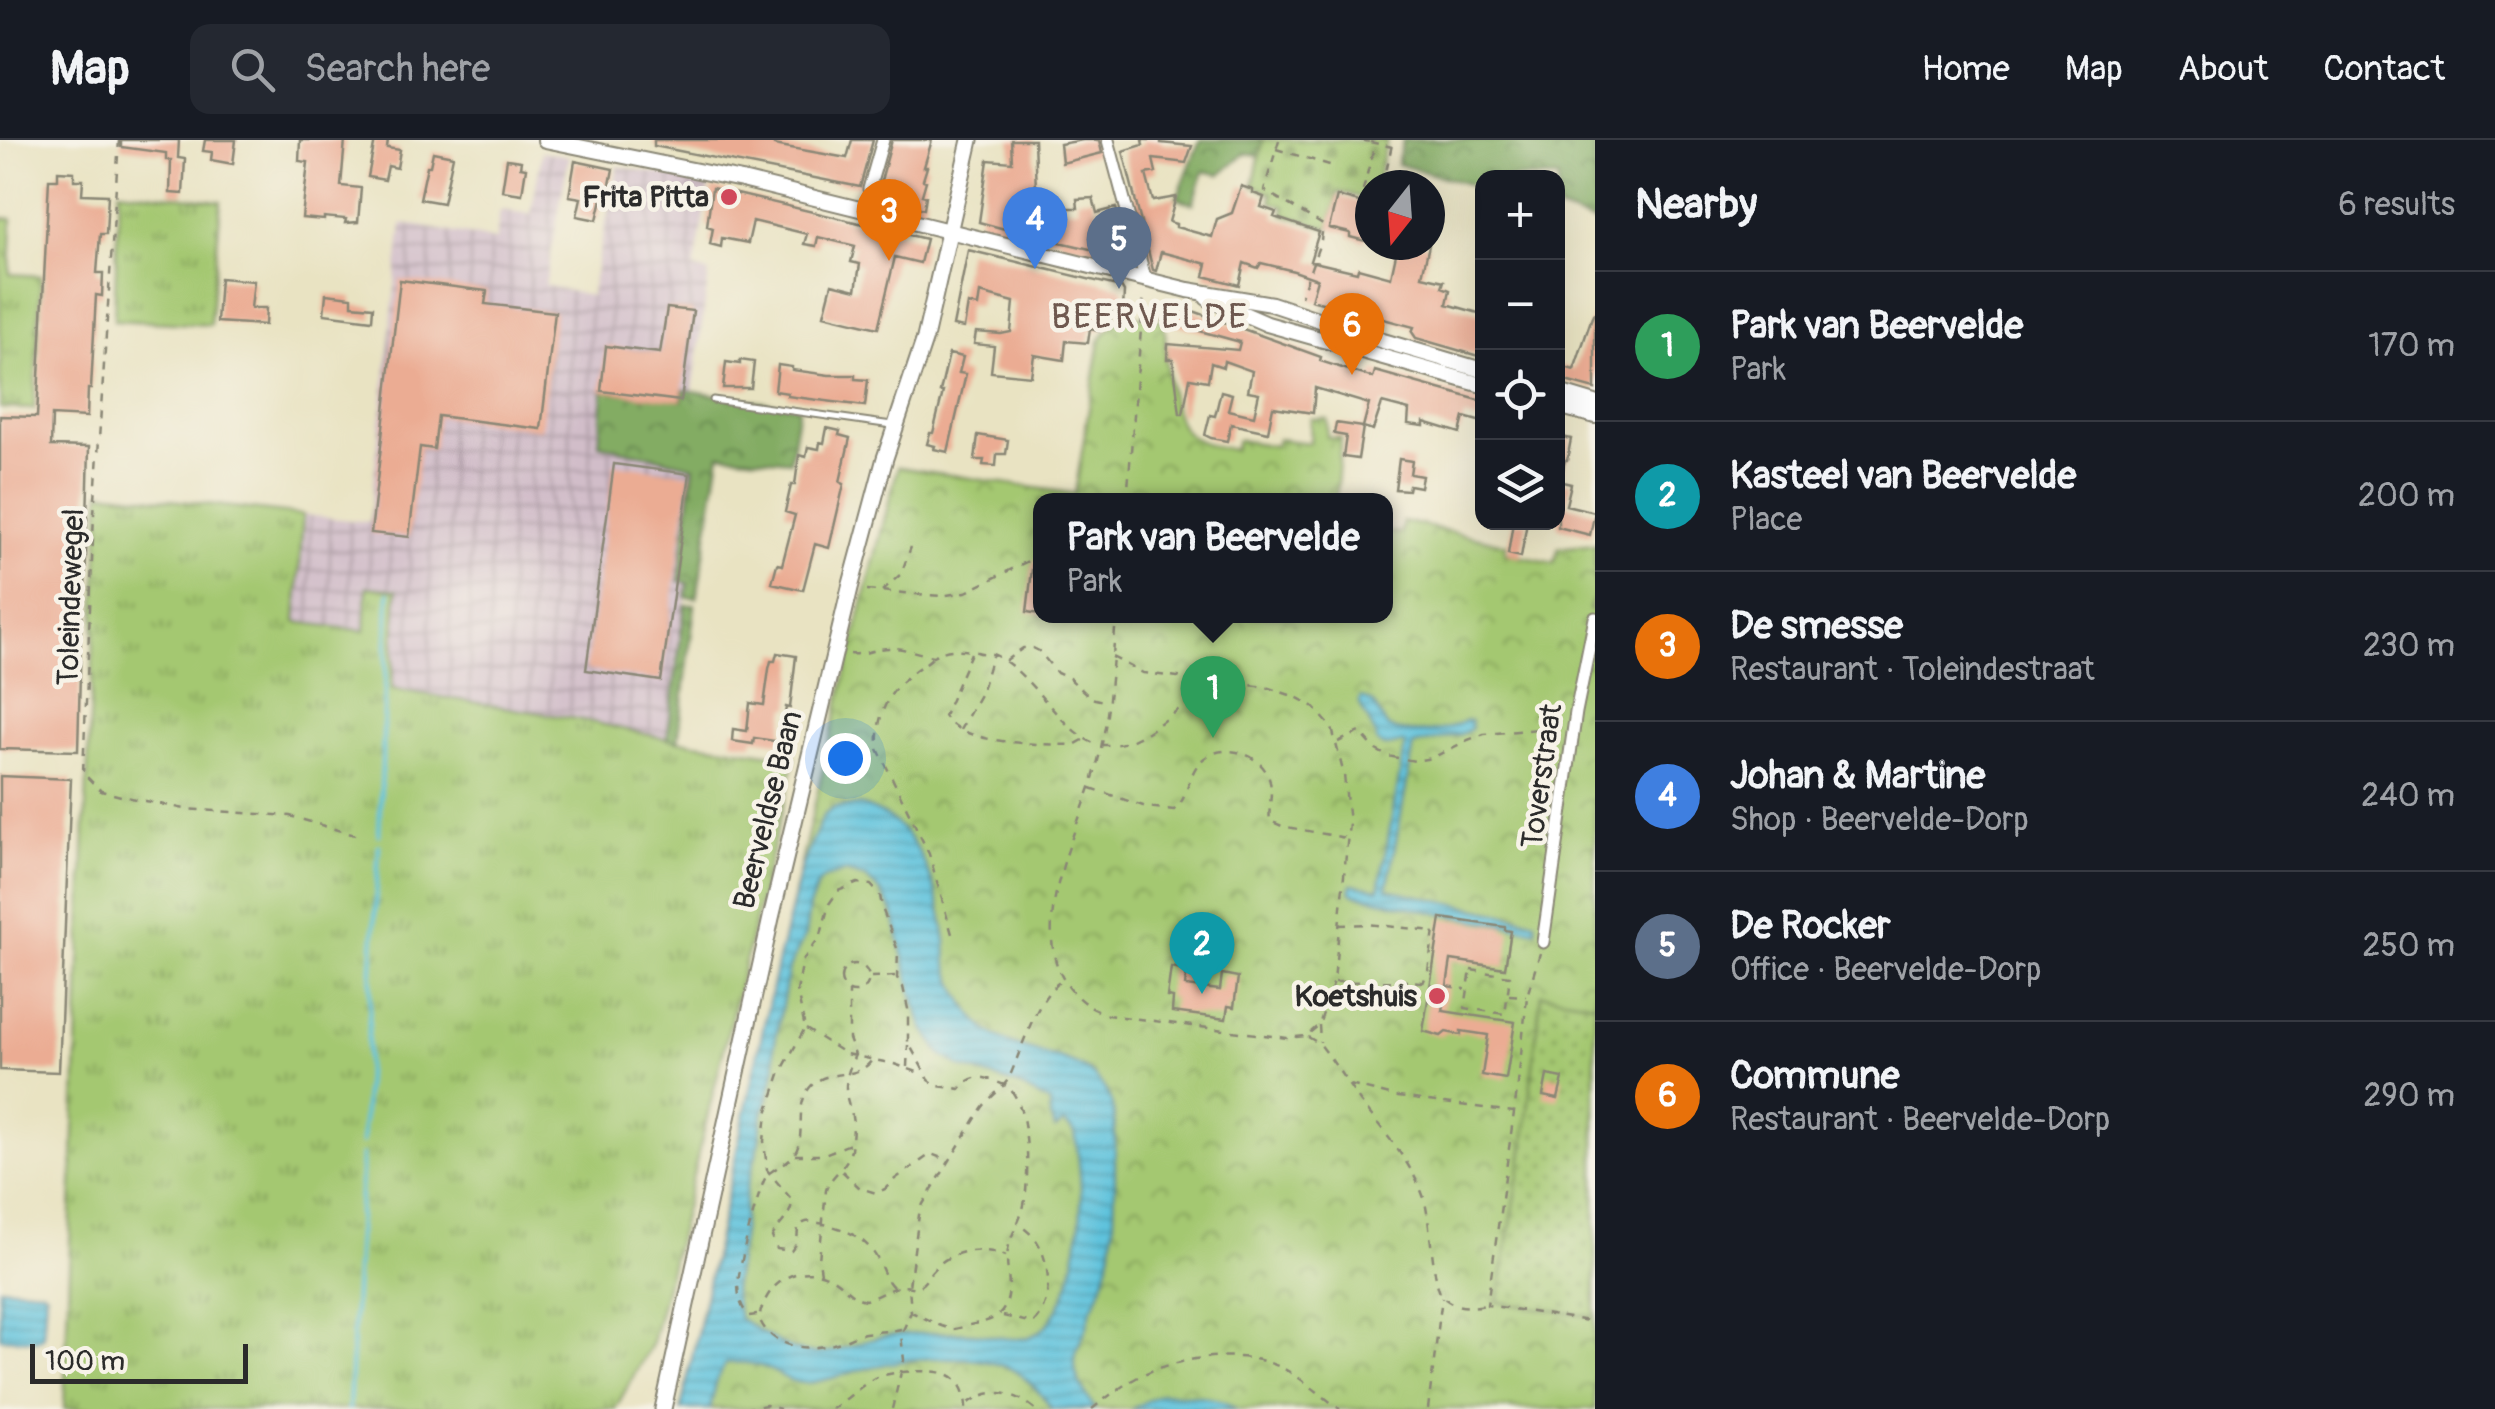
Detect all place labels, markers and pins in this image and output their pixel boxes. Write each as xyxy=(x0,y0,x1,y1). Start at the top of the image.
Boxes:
pin: 3 xyxy=(856,178,922,261)
place label: Frita Pitta xyxy=(582,179,709,216)
marker: Frita Pitta xyxy=(718,186,740,208)
pin: 4 xyxy=(1002,186,1068,269)
pin: 5 xyxy=(1086,206,1152,289)
pin: 6 xyxy=(1320,292,1384,375)
pin: 1 xyxy=(1180,656,1246,738)
pin: 2 xyxy=(1170,912,1234,994)
place label: Koetshuis xyxy=(1295,978,1418,1015)
marker: Koetshuis xyxy=(1426,985,1448,1007)

